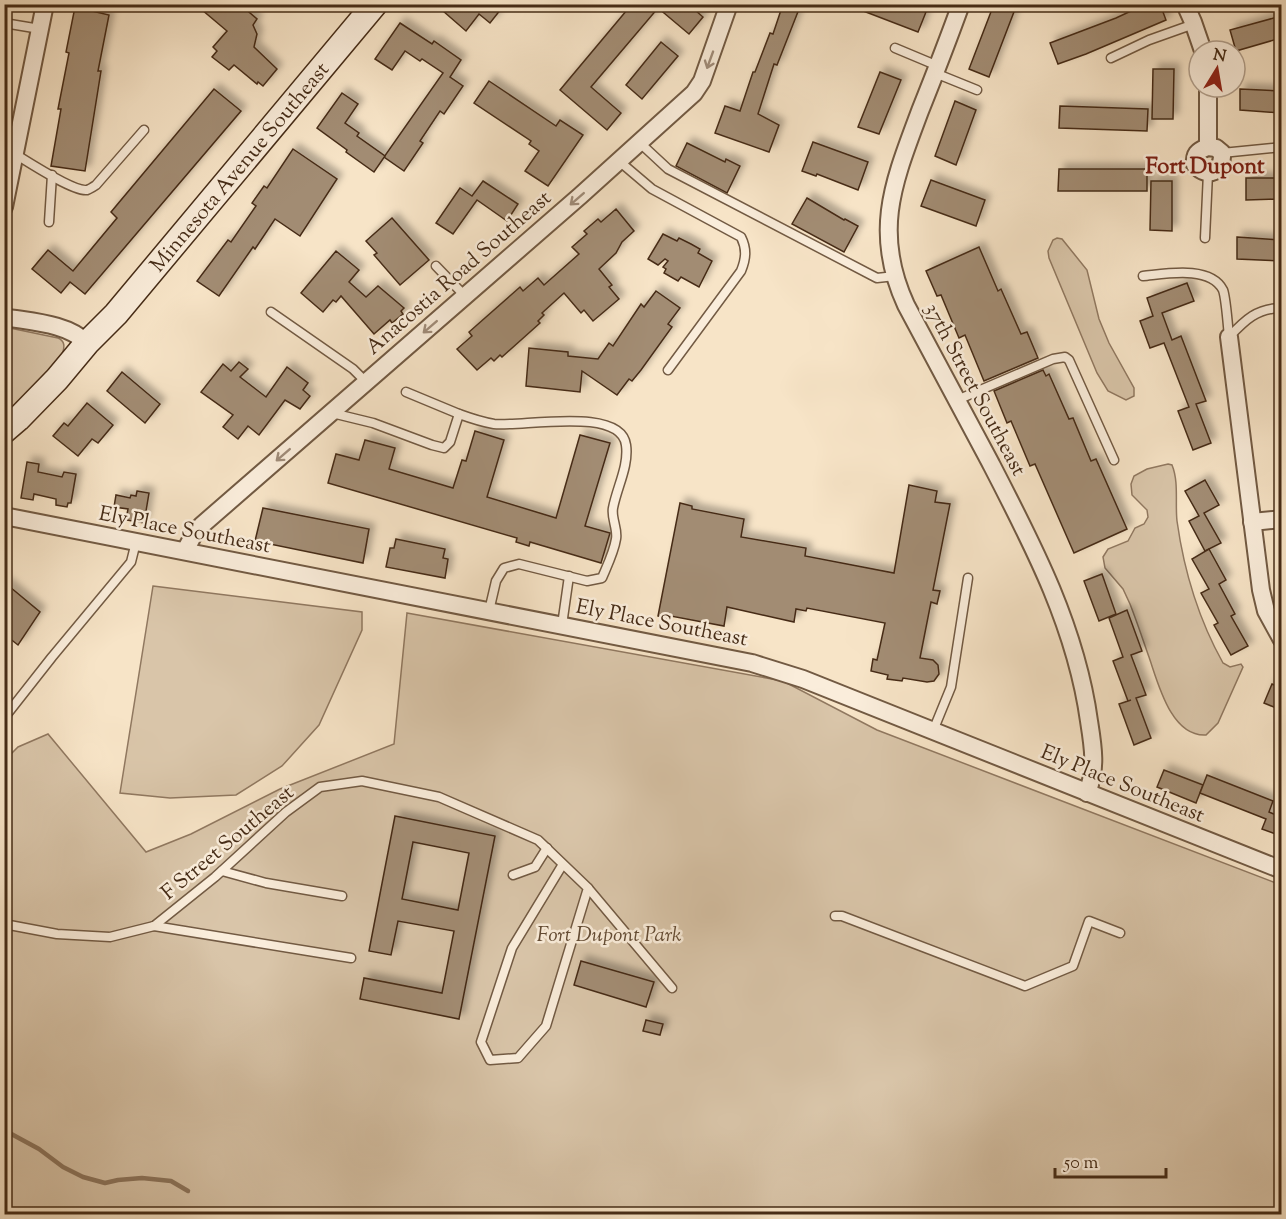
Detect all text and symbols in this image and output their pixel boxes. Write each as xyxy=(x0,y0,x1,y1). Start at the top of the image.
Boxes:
north arrow xyxy=(1187,39,1247,99)
text: N xyxy=(1211,44,1228,69)
one-way arrow xyxy=(704,50,715,69)
street label: Minnesota Avenue Southeast xyxy=(144,56,337,280)
district label: Fort Dupont xyxy=(1146,152,1265,184)
street label: Anacostia Road Southeast xyxy=(360,184,559,363)
one-way arrow xyxy=(570,192,585,206)
street label: 37th Street Southeast xyxy=(916,298,1033,482)
one-way arrow xyxy=(423,320,438,334)
one-way arrow xyxy=(276,448,291,462)
street label: Ely Place Southeast xyxy=(96,500,273,562)
street label: Ely Place Southeast xyxy=(573,593,750,655)
street label: Ely Place Southeast xyxy=(1036,738,1209,831)
street label: F Street Southeast xyxy=(155,779,301,908)
park label: Fort Dupont Park xyxy=(537,921,682,951)
scale bar xyxy=(1055,1141,1166,1179)
text: 50 m xyxy=(1063,1151,1099,1177)

